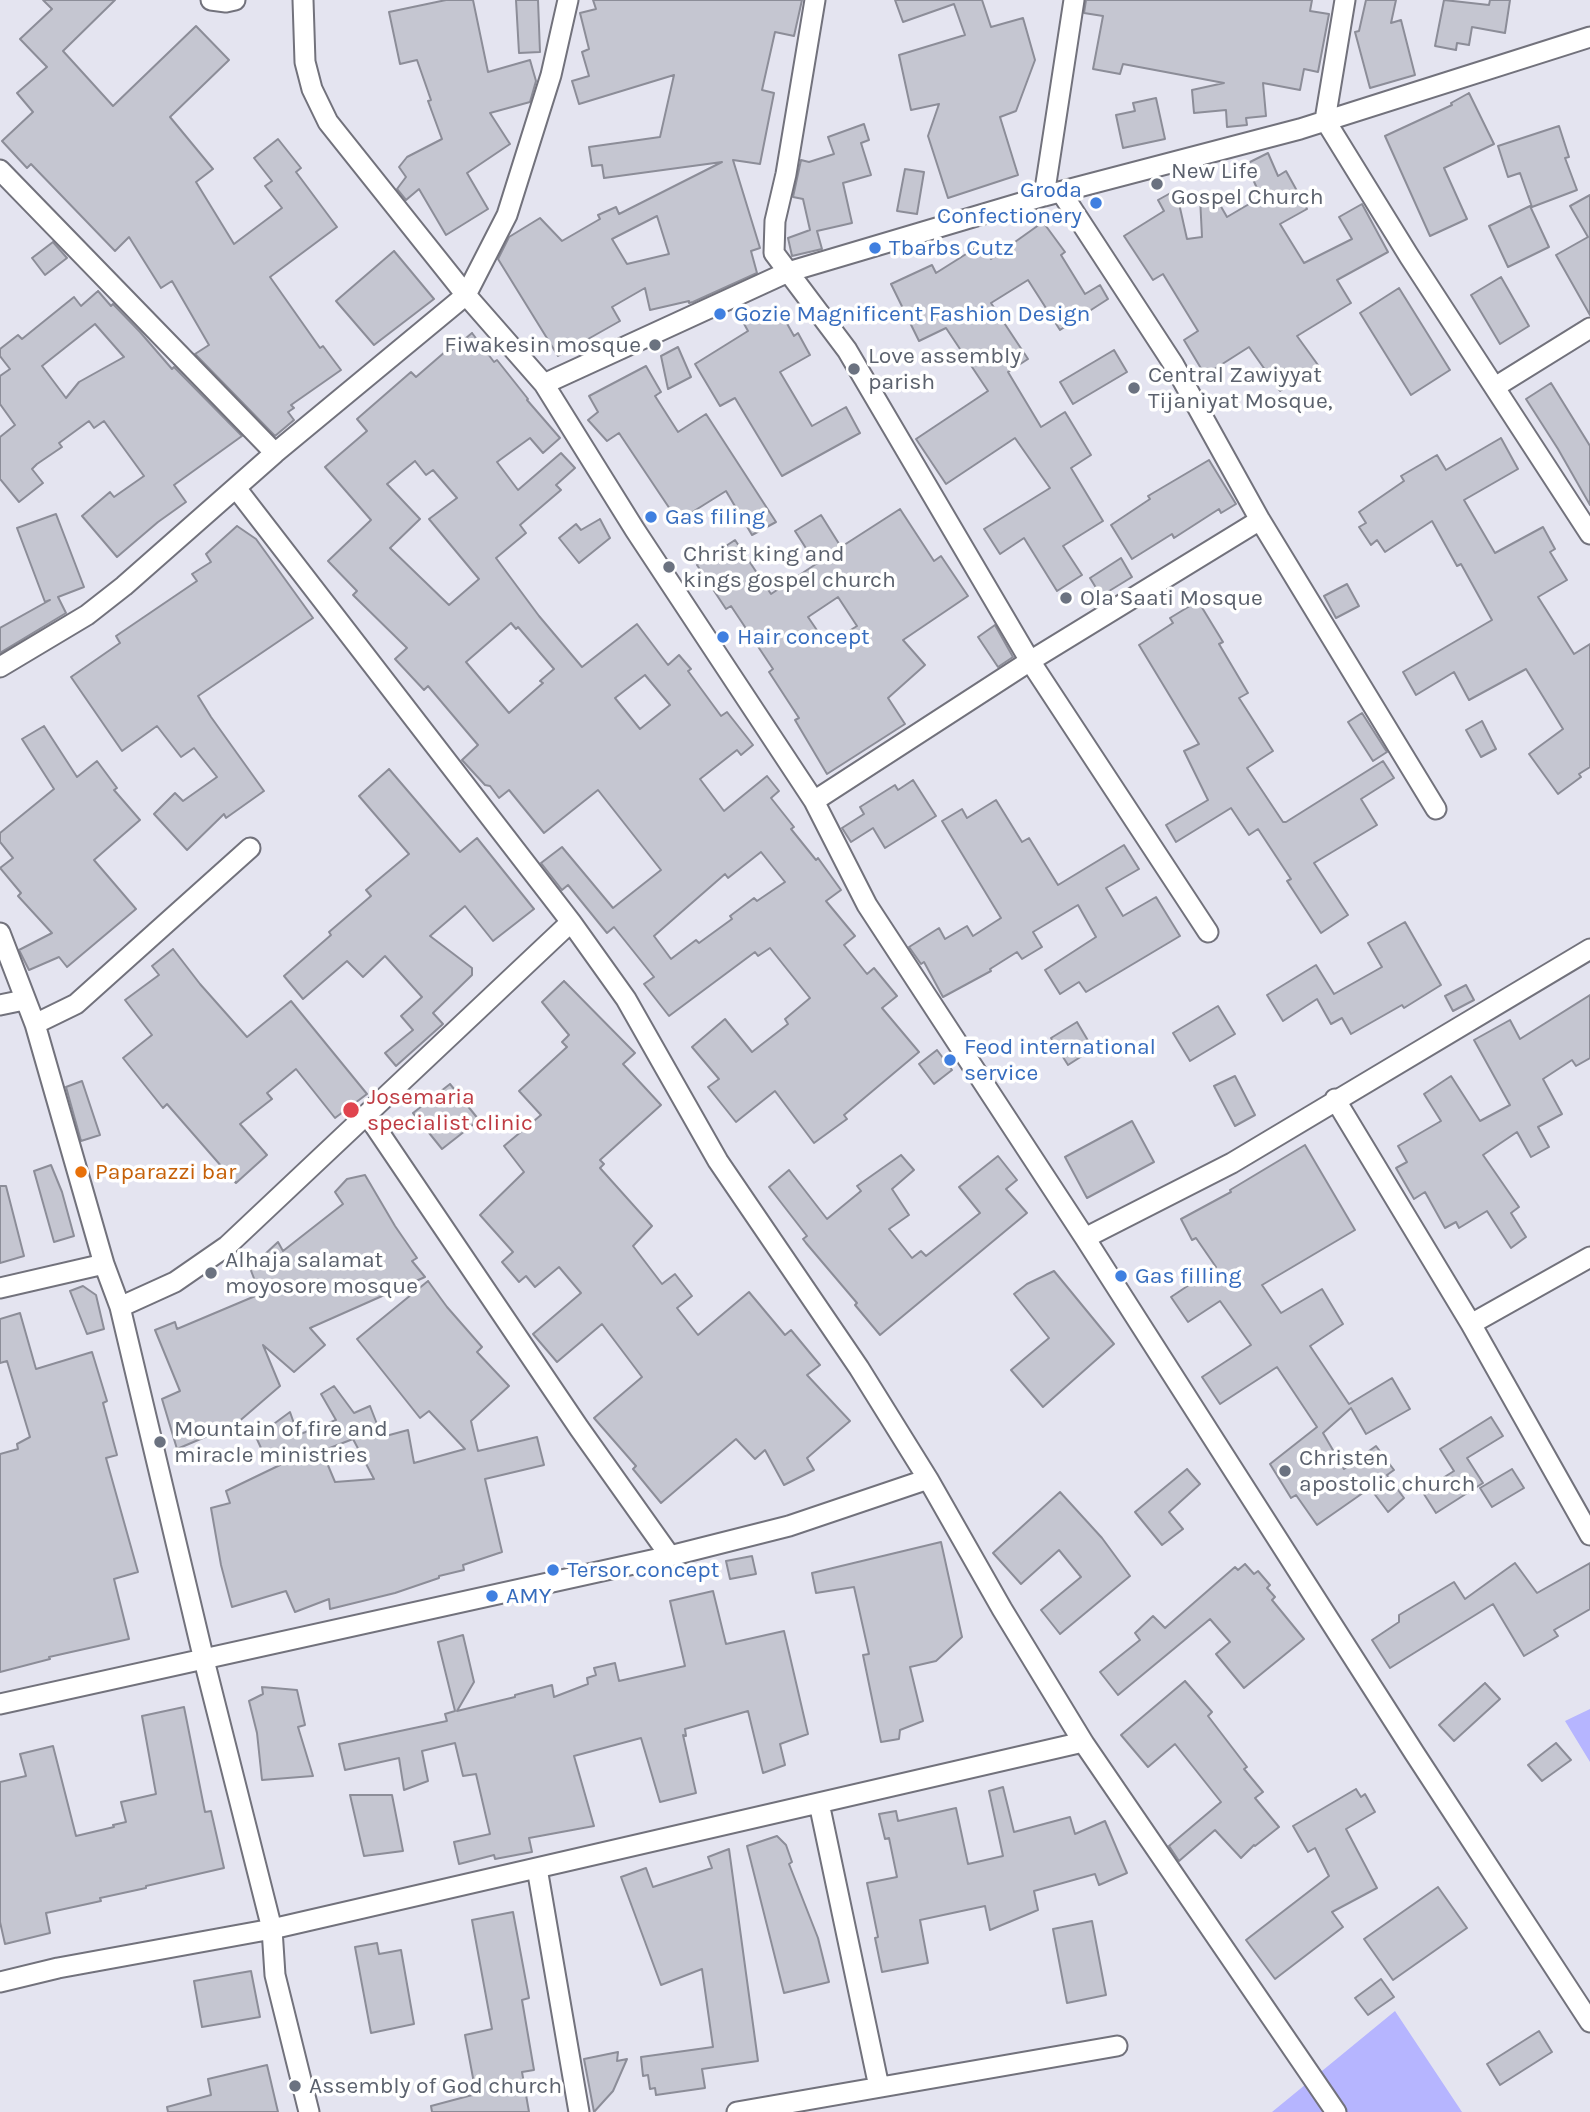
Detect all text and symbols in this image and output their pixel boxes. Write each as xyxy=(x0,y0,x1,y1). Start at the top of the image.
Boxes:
place label: New Life Gospel Church xyxy=(1171,157,1324,211)
place label: Groda Confectionery xyxy=(937,176,1082,230)
marker: New Life Gospel Church xyxy=(1149,176,1165,192)
marker: Groda Confectionery xyxy=(1088,195,1104,211)
place label: Tbarbs Cutz xyxy=(889,234,1014,262)
marker: Tbarbs Cutz xyxy=(867,240,883,256)
place label: Gozie Magnificent Fashion Design xyxy=(734,300,1090,328)
marker: Gozie Magnificent Fashion Design xyxy=(712,306,728,322)
place label: Fiwakesin mosque xyxy=(444,331,641,359)
marker: Fiwakesin mosque xyxy=(647,337,663,353)
place label: Love assembly parish xyxy=(868,342,1021,396)
marker: Love assembly parish xyxy=(846,361,862,377)
place label: Central Zawiyyat Tijaniyat Mosque, xyxy=(1148,361,1333,415)
marker: Central Zawiyyat Tijaniyat Mosque, xyxy=(1126,380,1142,396)
place label: Gas filing xyxy=(665,503,765,531)
marker: Gas filing xyxy=(643,509,659,525)
place label: Christ king and kings gospel church xyxy=(683,540,896,594)
marker: Christ king and kings gospel church xyxy=(661,559,677,575)
place label: Ola Saati Mosque xyxy=(1080,584,1263,612)
marker: Ola Saati Mosque xyxy=(1058,590,1074,606)
place label: Hair concept xyxy=(737,623,870,651)
marker: Hair concept xyxy=(715,629,731,645)
place label: Feod international service xyxy=(964,1033,1156,1087)
marker: Feod international service xyxy=(942,1052,958,1068)
place label: Josemaria specialist clinic xyxy=(367,1083,533,1137)
marker: Josemaria specialist clinic xyxy=(341,1100,361,1120)
place label: Paparazzi bar xyxy=(95,1158,236,1186)
marker: Paparazzi bar xyxy=(73,1164,89,1180)
place label: Alhaja salamat moyosore mosque xyxy=(225,1246,418,1300)
place label: Gas filling xyxy=(1135,1262,1241,1290)
marker: Alhaja salamat moyosore mosque xyxy=(203,1265,219,1281)
marker: Gas filling xyxy=(1113,1268,1129,1284)
place label: Mountain of fire and miracle ministries xyxy=(174,1415,388,1469)
marker: Mountain of fire and miracle ministries xyxy=(152,1434,168,1450)
place label: Christen apostolic church xyxy=(1299,1444,1475,1498)
marker: Christen apostolic church xyxy=(1277,1463,1293,1479)
place label: Tersor concept xyxy=(567,1556,719,1584)
marker: Tersor concept xyxy=(545,1562,561,1578)
place label: AMY xyxy=(506,1582,551,1610)
marker: AMY xyxy=(484,1588,500,1604)
place label: Assembly of God church xyxy=(309,2072,562,2100)
marker: Assembly of God church xyxy=(287,2078,303,2094)

